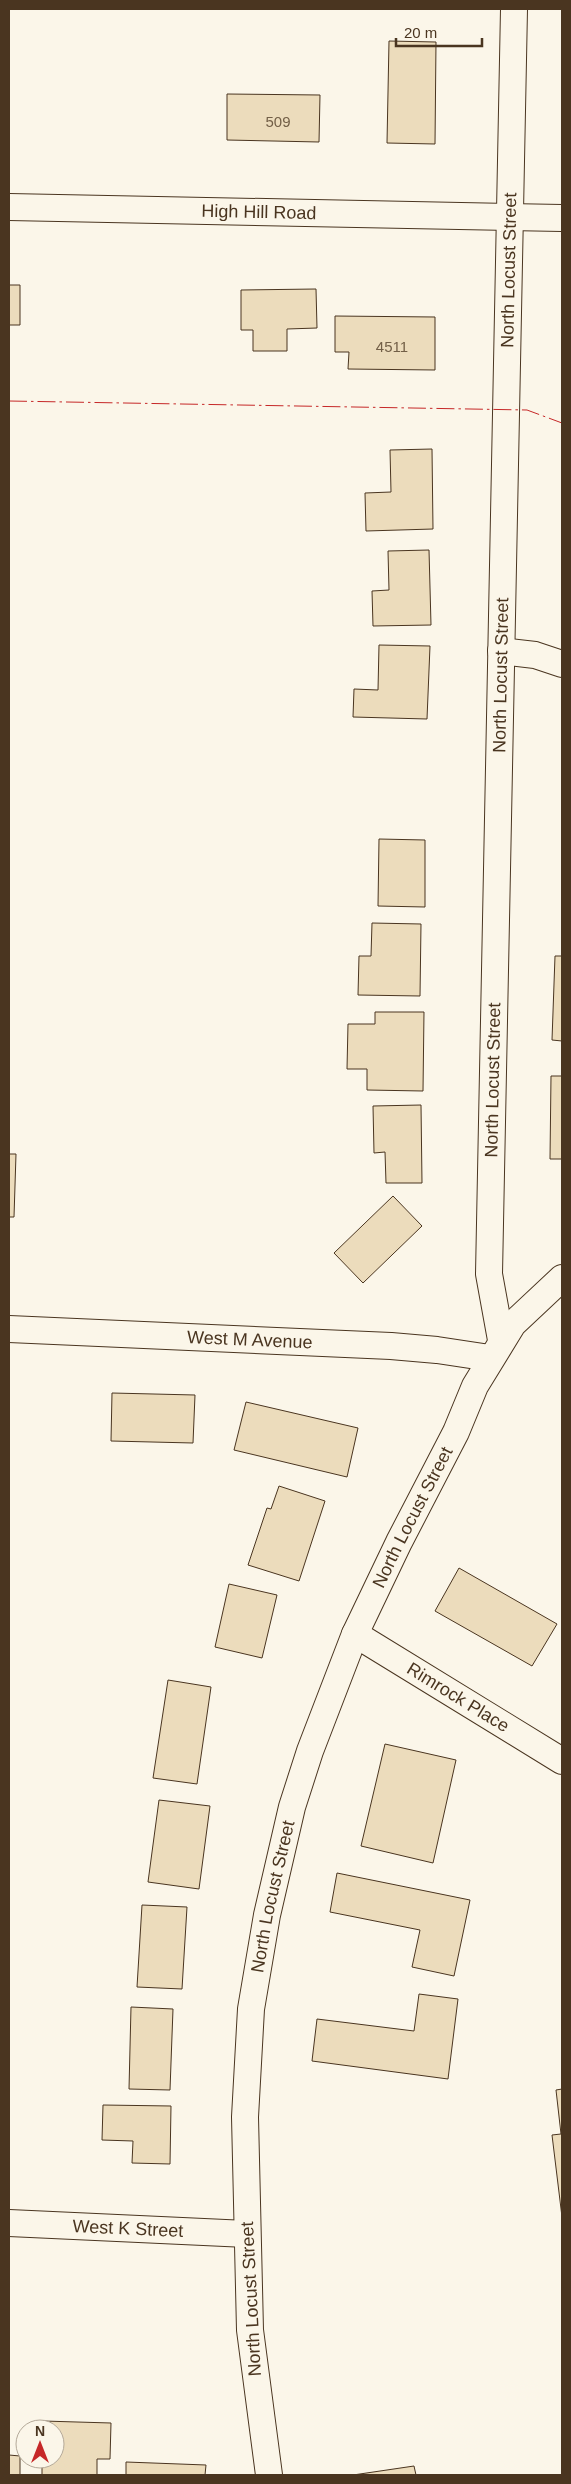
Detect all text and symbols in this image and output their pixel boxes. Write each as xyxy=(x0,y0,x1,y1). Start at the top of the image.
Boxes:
scale bar xyxy=(396,15,482,47)
text: 20 m xyxy=(404,24,437,41)
house number: 509 xyxy=(265,113,291,130)
street label: North Locust Street xyxy=(497,192,520,348)
street label: High Hill Road xyxy=(201,201,317,223)
house number: 4511 xyxy=(376,338,408,355)
street label: North Locust Street xyxy=(489,597,512,753)
street label: North Locust Street xyxy=(481,1002,504,1158)
street label: West M Avenue xyxy=(187,1327,313,1352)
street label: North Locust Street xyxy=(369,1443,457,1591)
street label: Rimrock Place xyxy=(403,1658,513,1736)
street label: North Locust Street xyxy=(247,1818,299,1974)
street label: West K Street xyxy=(72,2216,184,2241)
street label: North Locust Street xyxy=(237,2221,265,2377)
north arrow xyxy=(15,2419,65,2469)
text: N xyxy=(35,2423,45,2439)

